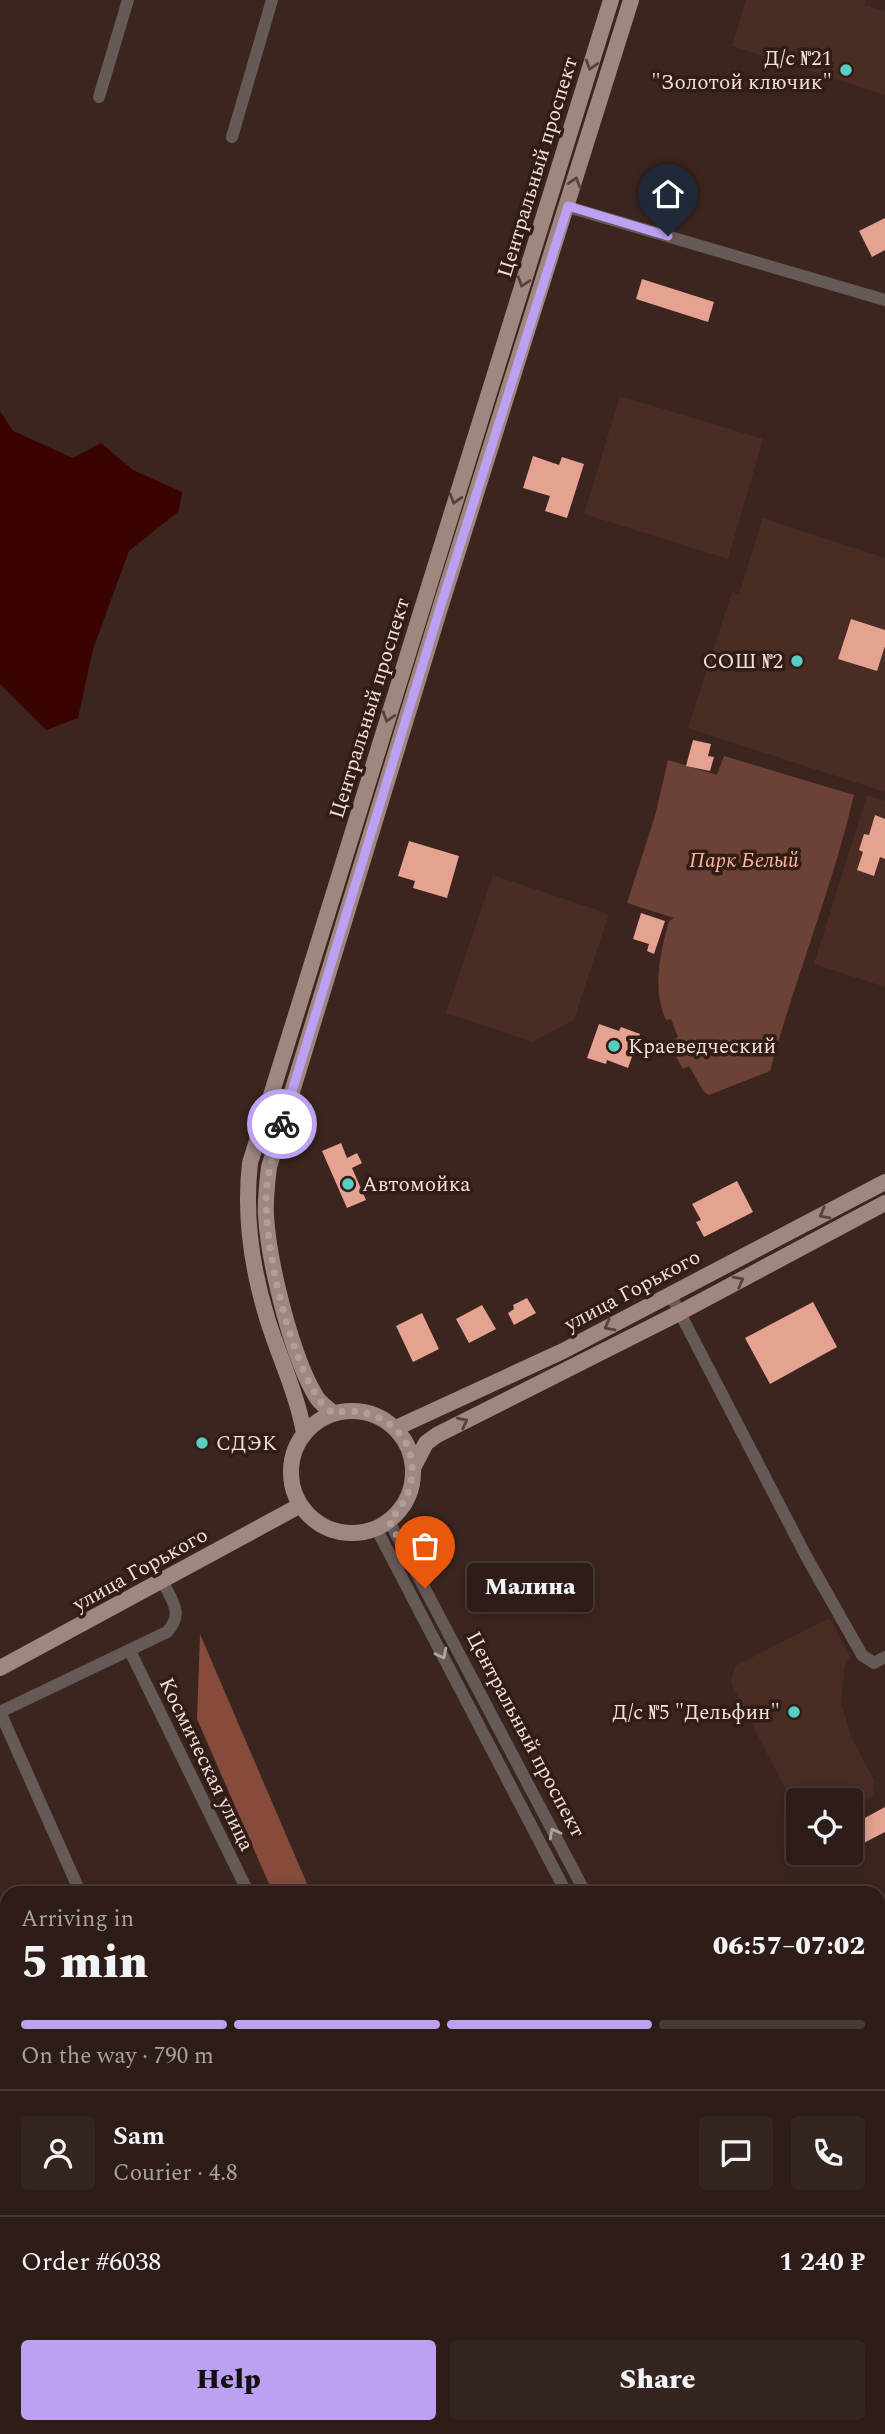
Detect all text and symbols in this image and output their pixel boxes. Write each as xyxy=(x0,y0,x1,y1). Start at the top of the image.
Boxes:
place label: Д/c №21 "Золотой ключик" xyxy=(651,43,832,99)
street label: Центральный проспект xyxy=(489,53,587,282)
one-way arrow xyxy=(585,59,600,71)
marker: Д/c №21 "Золотой ключик" xyxy=(838,62,854,78)
pin xyxy=(638,164,698,236)
icon: home xyxy=(649,175,687,213)
one-way arrow xyxy=(567,176,582,188)
one-way arrow xyxy=(517,276,531,288)
one-way arrow xyxy=(449,493,464,505)
street label: Центральный проспект xyxy=(321,594,419,823)
place label: СОШ №2 xyxy=(703,646,783,678)
marker: СОШ №2 xyxy=(789,653,805,669)
one-way arrow xyxy=(382,711,397,723)
park label: Парк Белый xyxy=(689,845,799,877)
place label: Краеведческий xyxy=(628,1031,776,1063)
marker: Краеведческий xyxy=(606,1038,622,1054)
courier xyxy=(247,1089,317,1159)
icon: bike xyxy=(263,1105,301,1143)
place label: Автомойка xyxy=(362,1169,471,1201)
marker: Автомойка xyxy=(340,1176,356,1192)
one-way arrow xyxy=(819,1205,832,1219)
street label: улица Горького xyxy=(558,1241,706,1341)
one-way arrow xyxy=(732,1276,744,1289)
one-way arrow xyxy=(604,1318,617,1332)
one-way arrow xyxy=(456,1416,468,1430)
place label: СДЭК xyxy=(216,1428,277,1460)
marker: СДЭК xyxy=(194,1435,210,1451)
pin xyxy=(395,1516,455,1588)
street label: улица Горького xyxy=(66,1519,214,1621)
icon: bag xyxy=(406,1527,444,1565)
callout: Малина xyxy=(467,1564,593,1612)
text: Малина xyxy=(485,1570,575,1605)
street label: Центральный проспект xyxy=(457,1626,593,1843)
one-way arrow xyxy=(434,1647,447,1659)
street label: Космическая улица xyxy=(150,1672,262,1857)
place label: Д/c №5 "Дельфин" xyxy=(612,1697,780,1729)
marker: Д/c №5 "Дельфин" xyxy=(786,1704,802,1720)
map controls xyxy=(786,1788,863,1865)
button: locate xyxy=(786,1788,863,1865)
one-way arrow xyxy=(549,1828,562,1840)
text: Arriving in xyxy=(21,1902,134,1937)
text: 06:57–07:02 xyxy=(713,1926,865,1966)
text: 5 min xyxy=(21,1928,148,1998)
text: On the way · 790 m xyxy=(21,2039,214,2074)
button: person xyxy=(21,2116,95,2190)
text: Sam xyxy=(113,2116,165,2156)
button: chat xyxy=(699,2116,773,2190)
button: phone xyxy=(791,2116,865,2190)
text: Courier · 4.8 xyxy=(113,2156,238,2191)
text: Order #6038 xyxy=(21,2242,161,2282)
text: 1 240 ₽ xyxy=(779,2242,865,2282)
button: Help xyxy=(21,2340,436,2420)
button: Share xyxy=(450,2340,865,2420)

